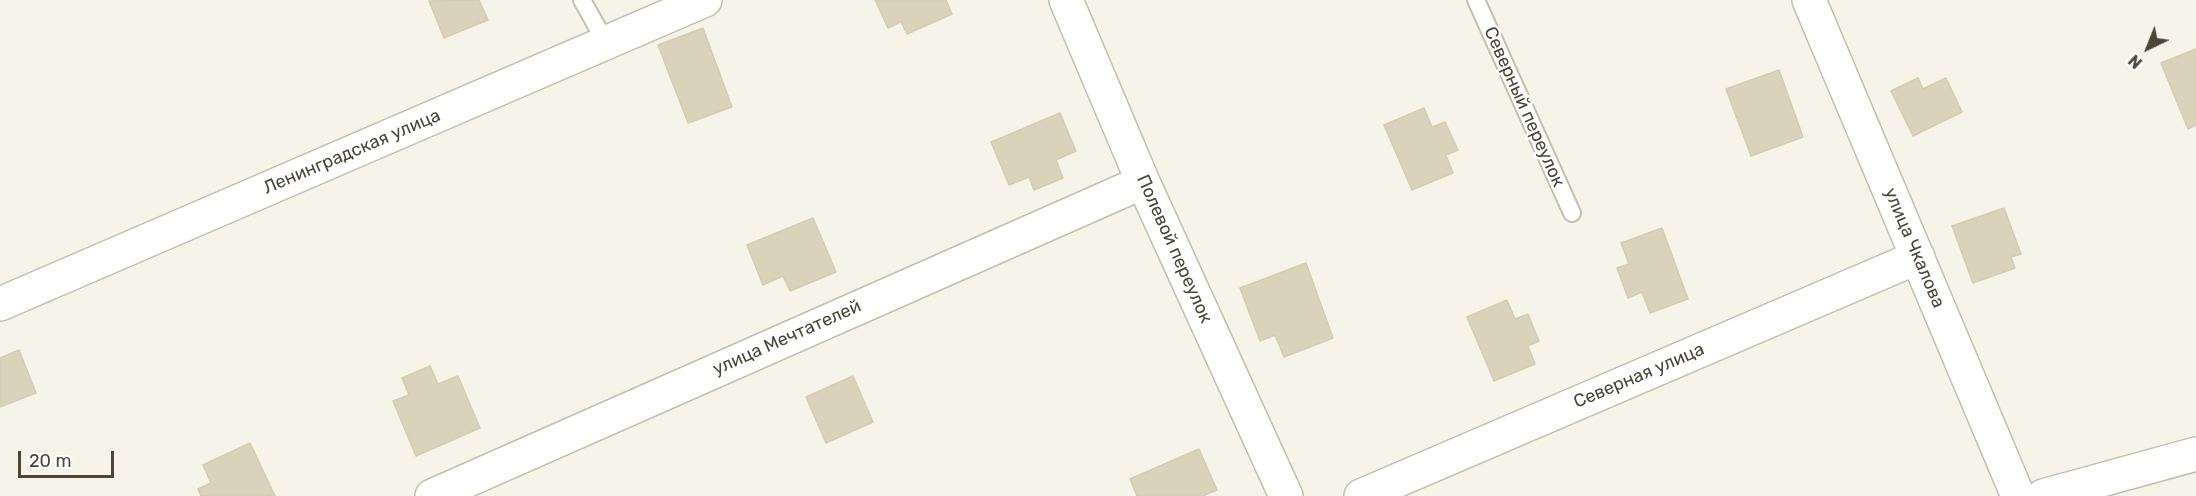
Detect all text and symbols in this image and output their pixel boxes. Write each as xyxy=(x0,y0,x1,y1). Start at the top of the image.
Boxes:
north arrow xyxy=(2118,18,2178,78)
street label: Северный переулок xyxy=(1479,24,1569,190)
text: N xyxy=(2125,51,2146,72)
street label: Ленинградская улица xyxy=(260,105,444,199)
street label: Полевой переулок xyxy=(1132,171,1216,327)
street label: улица Чкалова xyxy=(1879,185,1949,311)
street label: улица Мечтателей xyxy=(709,296,865,380)
street label: Северная улица xyxy=(1570,339,1708,413)
scale bar xyxy=(21,439,117,477)
text: 20 m xyxy=(29,450,71,472)

